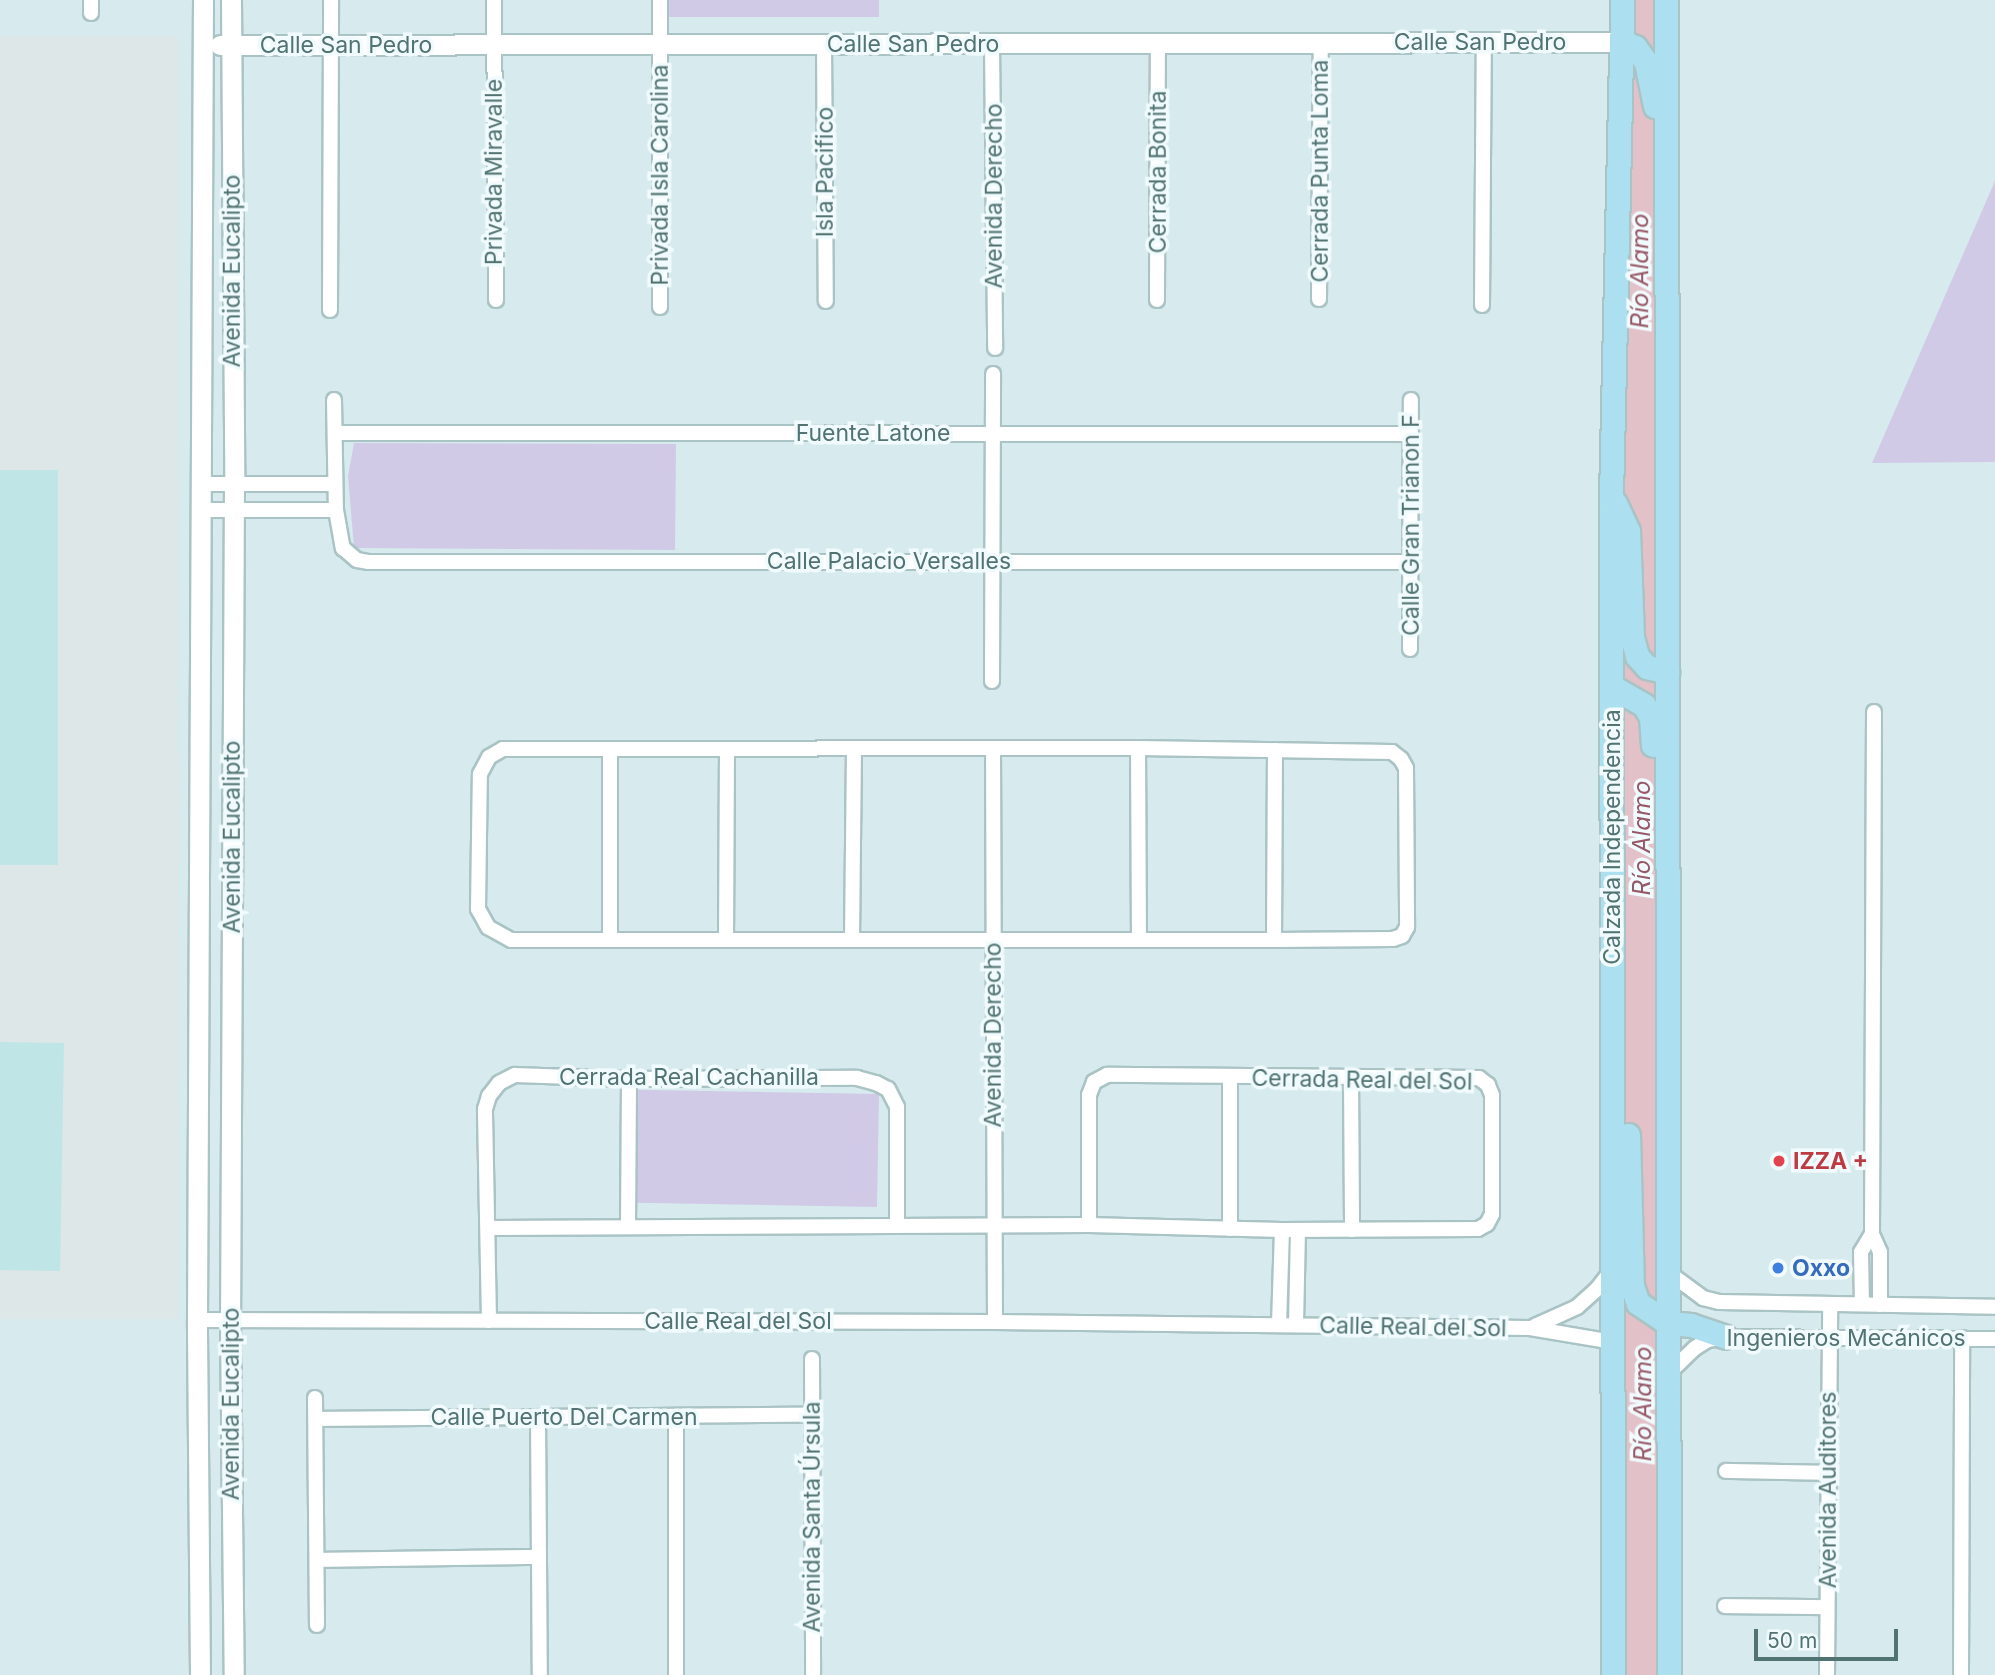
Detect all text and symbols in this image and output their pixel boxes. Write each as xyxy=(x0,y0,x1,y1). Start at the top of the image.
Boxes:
street label: Calle San Pedro xyxy=(1394,28,1566,56)
street label: Calle San Pedro xyxy=(827,30,999,58)
street label: Calle San Pedro xyxy=(260,31,432,59)
street label: Cerrada Punta Loma xyxy=(1306,59,1334,283)
street label: Privada Isla Carolina xyxy=(646,64,674,286)
street label: Privada Miravalle xyxy=(480,79,508,265)
street label: Cerrada Bonita xyxy=(1144,91,1172,253)
street label: Avenida Derecho xyxy=(980,103,1008,289)
street label: Isla Pacifico xyxy=(811,107,839,237)
street label: Avenida Eucalipto xyxy=(218,175,246,367)
water label: Río Alamo xyxy=(1626,214,1654,328)
street label: Calle Gran Trianon F xyxy=(1397,414,1425,636)
street label: Fuente Latone xyxy=(796,419,950,447)
street label: Calle Palacio Versalles xyxy=(767,547,1011,575)
street label: Calzada Independencia xyxy=(1598,709,1626,965)
street label: Avenida Eucalipto xyxy=(218,741,246,933)
water label: Río Alamo xyxy=(1628,781,1656,895)
street label: Avenida Derecho xyxy=(979,942,1007,1128)
street label: Cerrada Real Cachanilla xyxy=(559,1063,819,1091)
street label: Cerrada Real del Sol xyxy=(1251,1064,1473,1096)
place label: IZZA + xyxy=(1793,1147,1868,1175)
marker: IZZA + xyxy=(1771,1153,1787,1169)
place label: Oxxo xyxy=(1792,1254,1850,1282)
marker: Oxxo xyxy=(1770,1260,1786,1276)
street label: Calle Real del Sol xyxy=(644,1307,832,1335)
street label: Avenida Eucalipto xyxy=(217,1308,245,1500)
street label: Calle Real del Sol xyxy=(1319,1312,1507,1342)
street label: Ingenieros Mecánicos xyxy=(1726,1324,1966,1352)
water label: Río Alamo xyxy=(1629,1347,1657,1461)
street label: Avenida Auditores xyxy=(1814,1392,1842,1588)
street label: Avenida Santa Úrsula xyxy=(798,1401,826,1633)
street label: Calle Puerto Del Carmen xyxy=(431,1403,697,1431)
scale bar xyxy=(1757,1616,1900,1660)
text: 50 m xyxy=(1767,1628,1817,1653)

